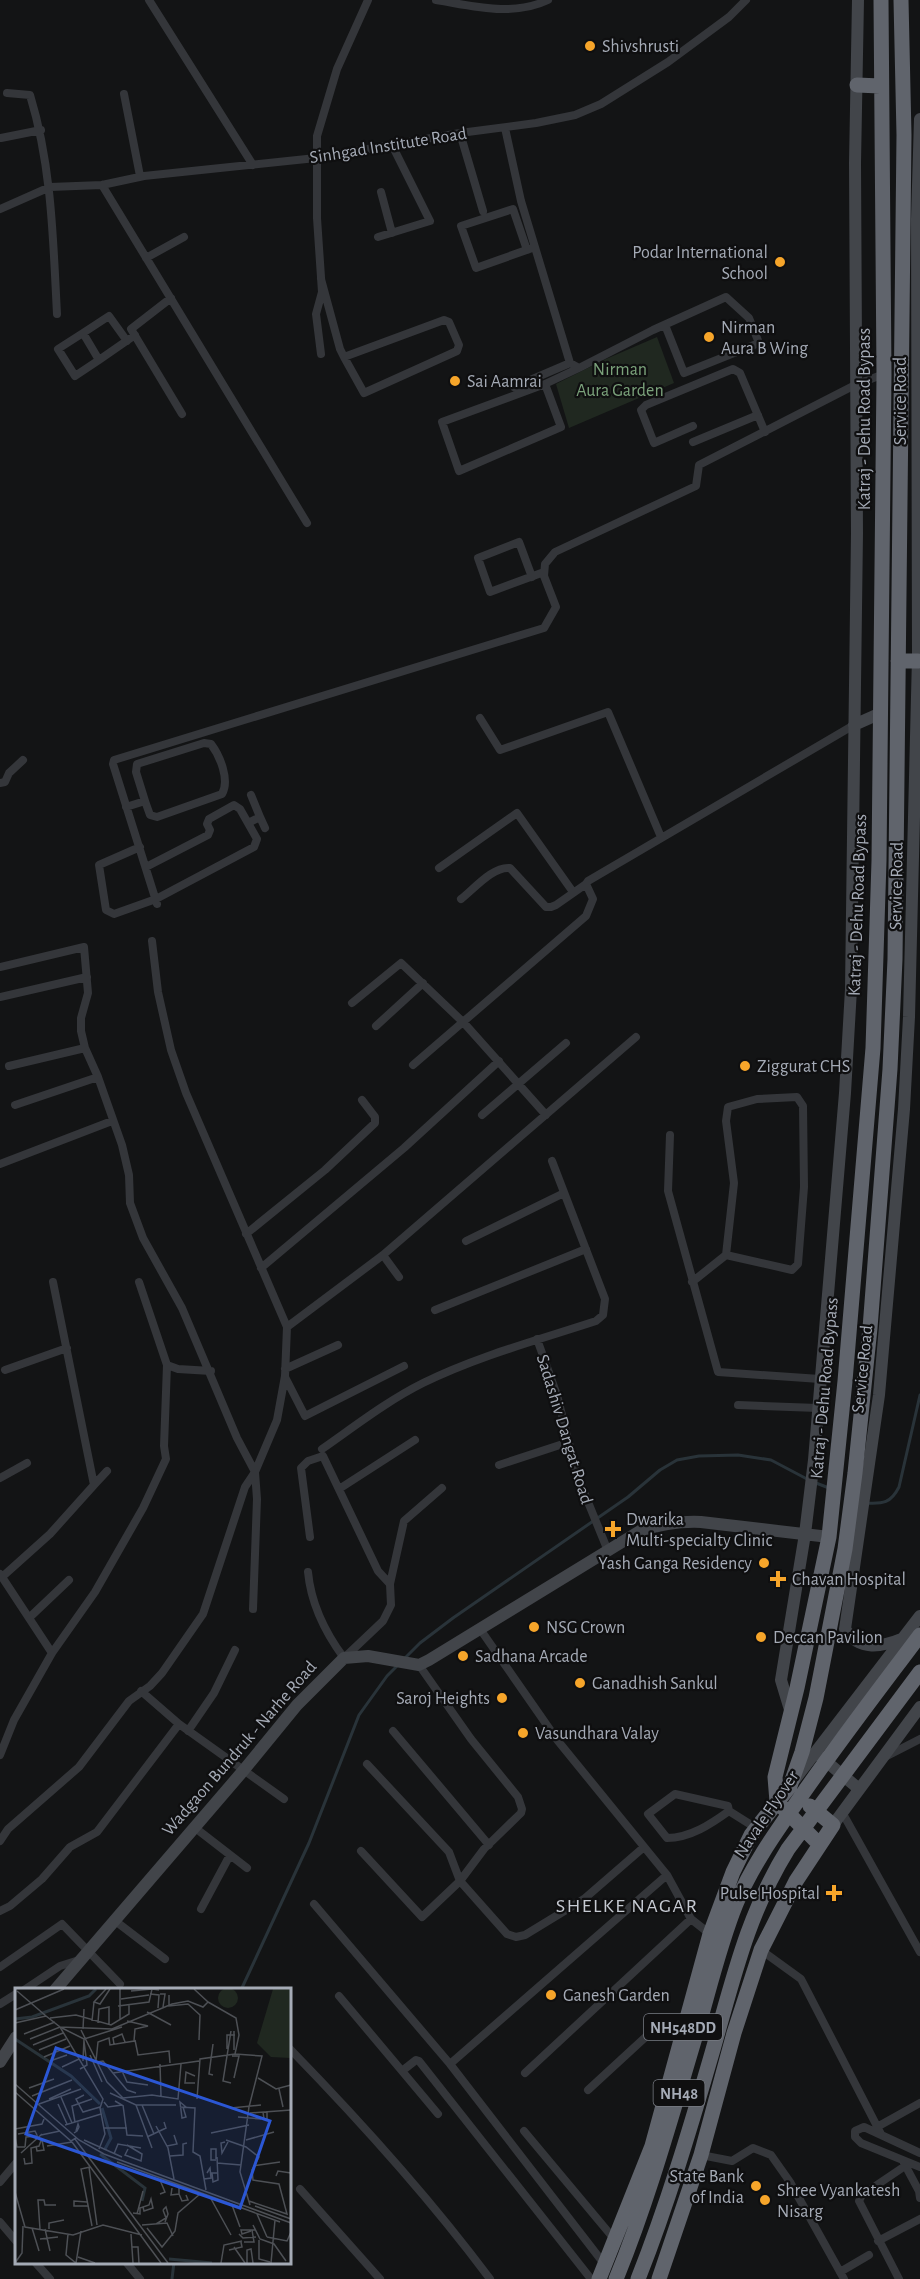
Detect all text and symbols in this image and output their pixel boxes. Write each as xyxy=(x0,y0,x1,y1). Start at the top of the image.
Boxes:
place label: Shivshrusti xyxy=(602,38,679,56)
marker: Shivshrusti xyxy=(583,39,597,53)
street label: Sinhgad Institute Road xyxy=(308,125,468,167)
place label: Podar International School xyxy=(632,244,768,283)
marker: Podar International School xyxy=(773,255,787,269)
place label: Nirman Aura B Wing xyxy=(721,319,808,358)
street label: Katraj - Dehu Road Bypass xyxy=(856,328,874,510)
marker: Nirman Aura B Wing xyxy=(702,330,716,344)
street label: Service Road xyxy=(892,357,910,445)
park label: Nirman Aura Garden xyxy=(576,361,664,400)
place label: Sai Aamrai xyxy=(467,373,542,391)
marker: Sai Aamrai xyxy=(448,374,462,388)
street label: Katraj - Dehu Road Bypass xyxy=(846,814,870,996)
street label: Service Road xyxy=(887,842,907,930)
place label: Ziggurat CHS xyxy=(757,1058,850,1076)
marker: Ziggurat CHS xyxy=(738,1059,752,1073)
street label: Katraj - Dehu Road Bypass xyxy=(808,1297,842,1480)
street label: Service Road xyxy=(849,1324,877,1414)
street label: Sadashiv Dangat Road xyxy=(533,1352,595,1506)
place label: Dwarika Multi-specialty Clinic xyxy=(626,1511,772,1550)
marker: Dwarika Multi-specialty Clinic xyxy=(604,1520,622,1538)
place label: Yash Ganga Residency xyxy=(598,1555,752,1573)
marker: Yash Ganga Residency xyxy=(757,1556,771,1570)
marker: Chavan Hospital xyxy=(769,1570,787,1588)
place label: Chavan Hospital xyxy=(792,1571,906,1589)
place label: NSG Crown xyxy=(546,1619,625,1637)
marker: NSG Crown xyxy=(527,1620,541,1634)
place label: Deccan Pavilion xyxy=(773,1629,883,1647)
marker: Deccan Pavilion xyxy=(754,1630,768,1644)
place label: Sadhana Arcade xyxy=(475,1648,588,1666)
marker: Sadhana Arcade xyxy=(456,1649,470,1663)
street label: Wadgaon Bundruk - Narhe Road xyxy=(159,1658,320,1839)
place label: Ganadhish Sankul xyxy=(592,1675,718,1693)
marker: Ganadhish Sankul xyxy=(573,1676,587,1690)
place label: Saroj Heights xyxy=(396,1690,490,1708)
marker: Saroj Heights xyxy=(495,1691,509,1705)
place label: Vasundhara Valay xyxy=(535,1725,659,1743)
marker: Vasundhara Valay xyxy=(516,1726,530,1740)
street label: Navale Flyover xyxy=(731,1767,803,1861)
marker: Pulse Hospital xyxy=(825,1884,843,1902)
place label: Pulse Hospital xyxy=(720,1885,820,1903)
district label: SHELKE NAGAR xyxy=(556,1896,698,1916)
place label: Ganesh Garden xyxy=(563,1987,670,2005)
inset map xyxy=(15,1988,291,2264)
marker: Ganesh Garden xyxy=(544,1988,558,2002)
road number: NH548DD xyxy=(644,2014,722,2040)
road number: NH48 xyxy=(654,2080,704,2106)
place label: State Bank of India xyxy=(669,2168,745,2207)
marker: State Bank of India xyxy=(749,2179,763,2193)
place label: Shree Vyankatesh Nisarg xyxy=(777,2182,900,2221)
marker: Shree Vyankatesh Nisarg xyxy=(758,2193,772,2207)

